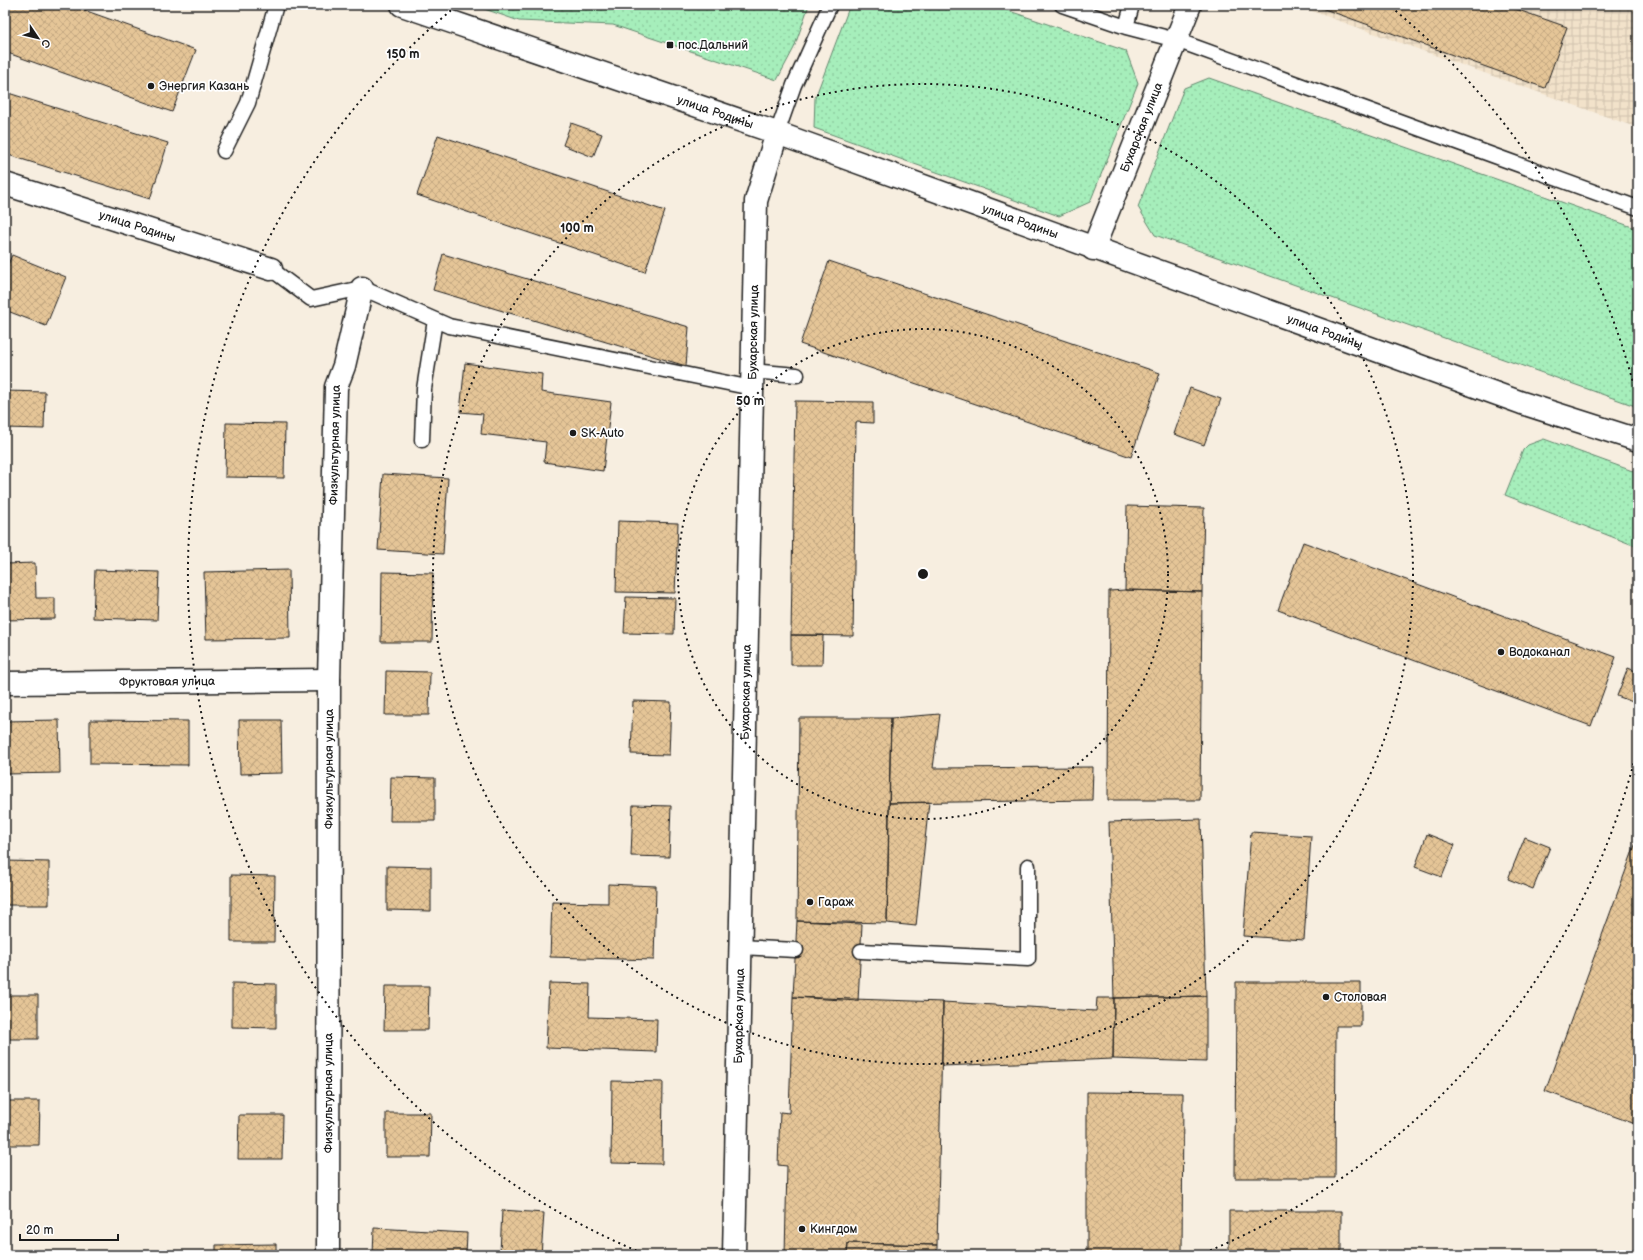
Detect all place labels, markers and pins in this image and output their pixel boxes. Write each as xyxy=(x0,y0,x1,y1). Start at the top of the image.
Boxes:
place label: пос.Дальний xyxy=(678,38,748,53)
marker: пос.Дальний xyxy=(665,40,675,50)
place label: Энергия Казань xyxy=(159,79,249,94)
marker: Энергия Казань xyxy=(146,81,156,91)
place label: SK-Auto xyxy=(581,426,624,441)
marker: SK-Auto xyxy=(568,428,578,438)
centre of rings xyxy=(916,567,930,581)
place label: Водоканал xyxy=(1509,645,1570,660)
marker: Водоканал xyxy=(1496,647,1506,657)
place label: Гараж xyxy=(818,895,855,910)
marker: Гараж xyxy=(805,897,815,907)
place label: Столовая xyxy=(1334,990,1387,1005)
marker: Столовая xyxy=(1321,992,1331,1002)
place label: Кингдом xyxy=(810,1222,857,1237)
marker: Кингдом xyxy=(797,1224,807,1234)

